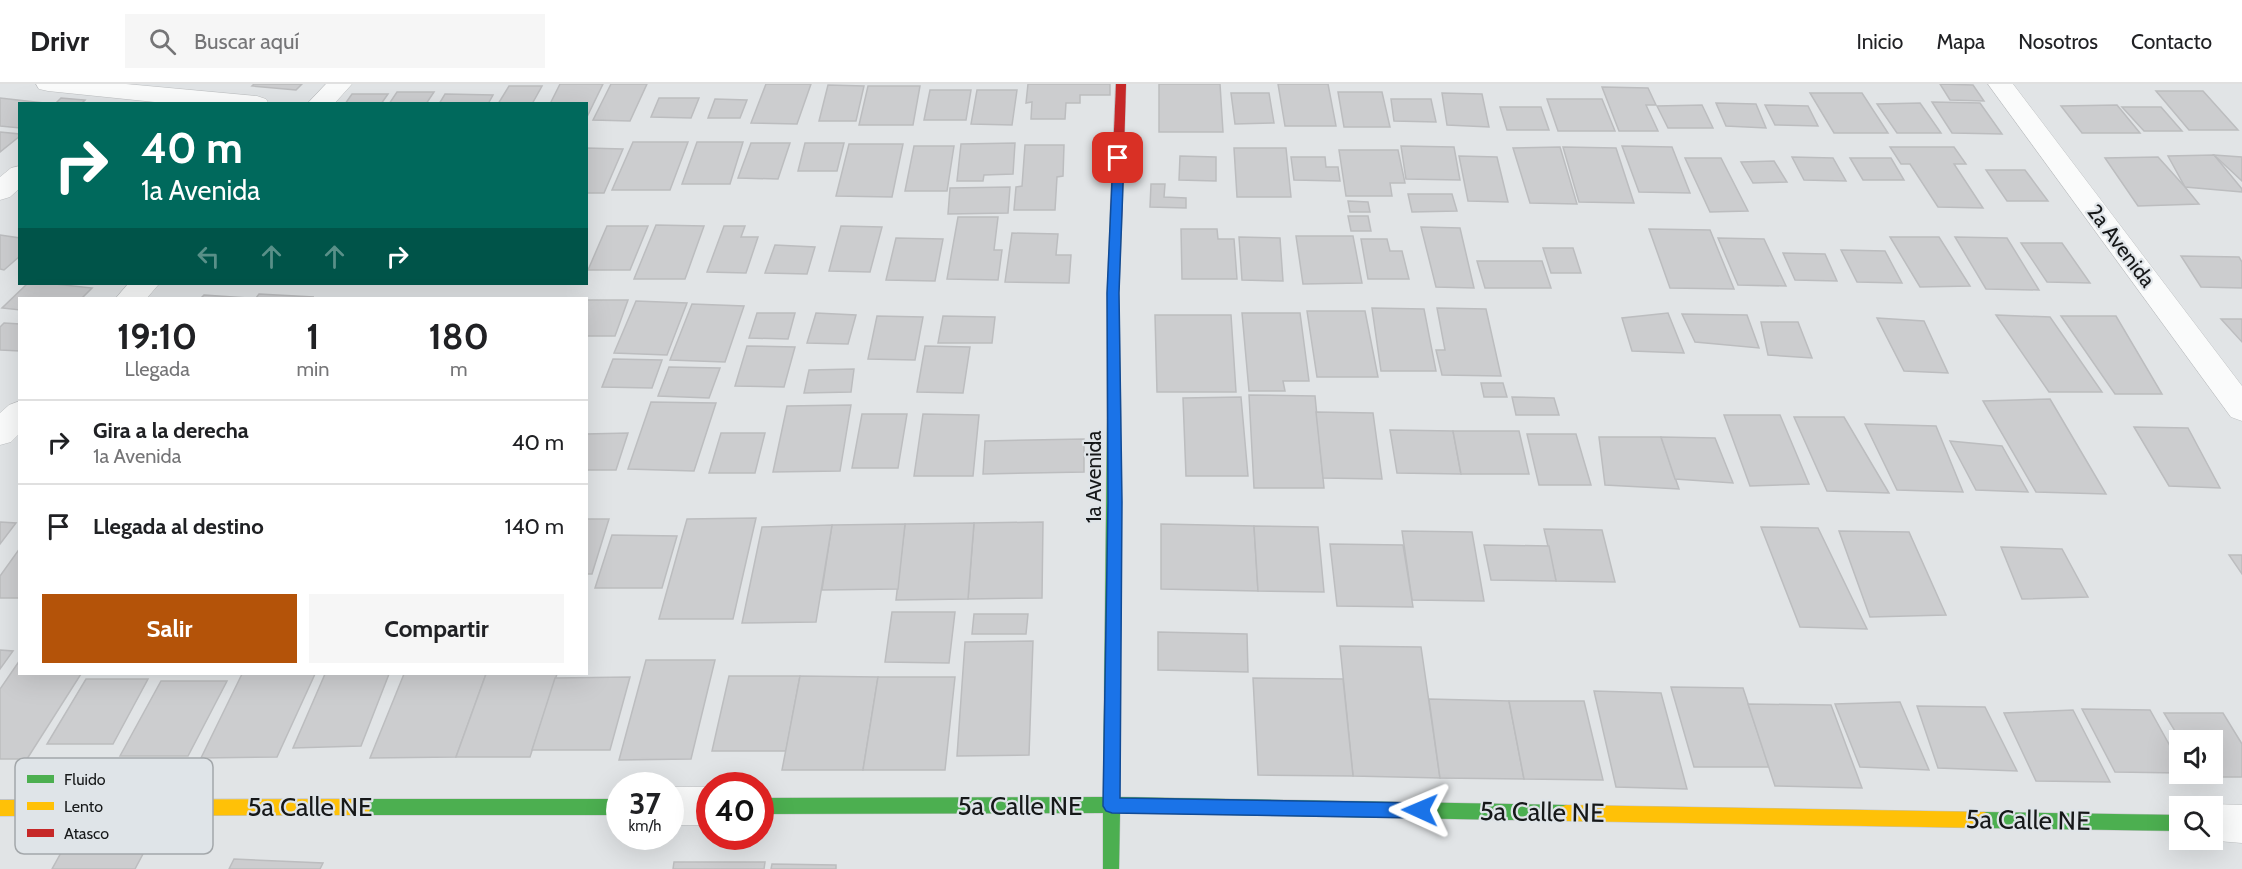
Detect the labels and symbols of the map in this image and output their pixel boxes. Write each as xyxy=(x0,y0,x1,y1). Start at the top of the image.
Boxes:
pin xyxy=(1092,132,1143,183)
street label: 2a Avenida xyxy=(2082,200,2161,292)
street label: 1a Avenida xyxy=(1081,431,1106,523)
legend xyxy=(15,758,213,854)
text: Fluido xyxy=(64,770,106,789)
speed limit sign: 40 xyxy=(696,772,774,850)
position arrow xyxy=(1388,778,1452,842)
street label: 5a Calle NE xyxy=(958,790,1082,822)
street label: 5a Calle NE xyxy=(248,791,372,823)
street label: 5a Calle NE xyxy=(1479,795,1605,829)
text: Lento xyxy=(64,797,103,816)
street label: 5a Calle NE xyxy=(1965,803,2091,837)
text: Atasco xyxy=(64,824,109,843)

